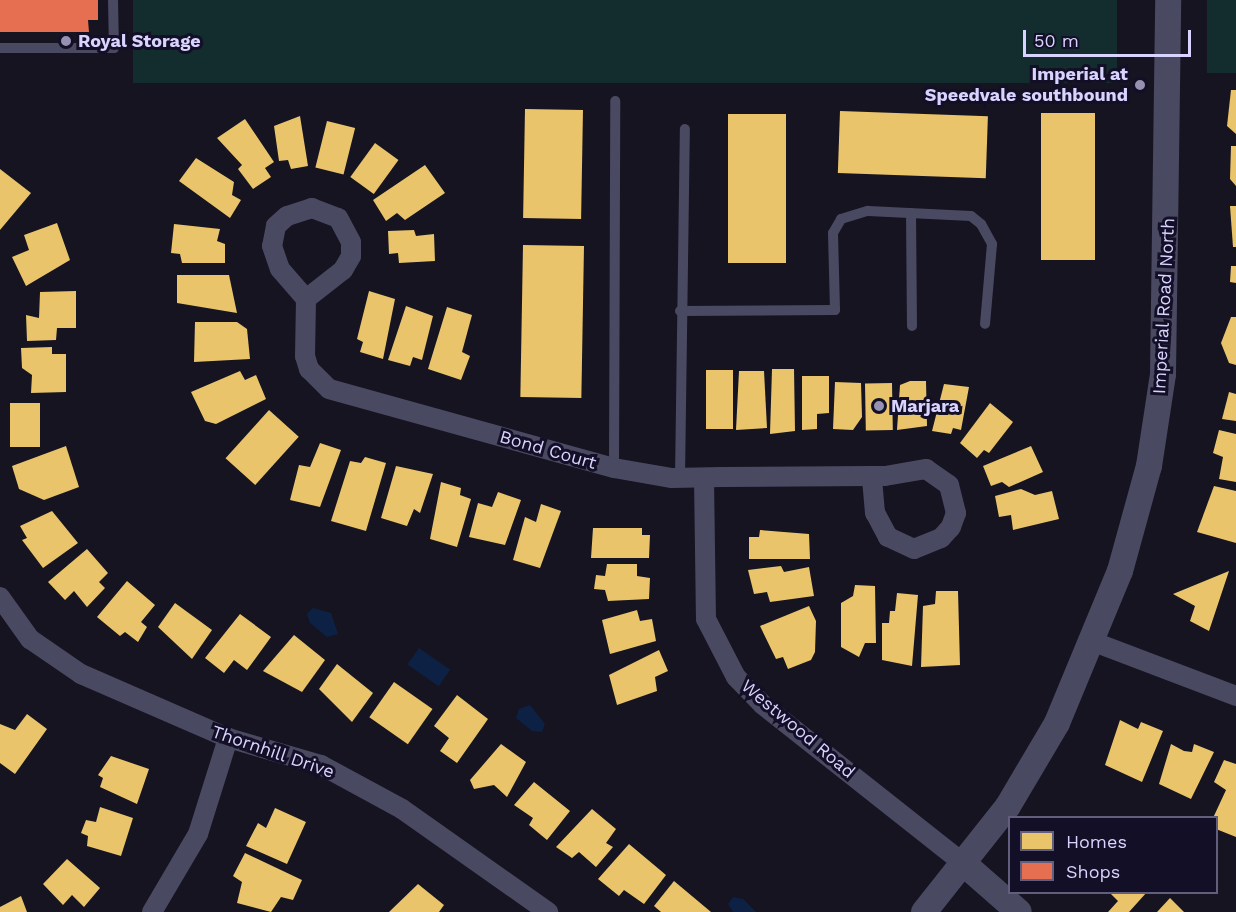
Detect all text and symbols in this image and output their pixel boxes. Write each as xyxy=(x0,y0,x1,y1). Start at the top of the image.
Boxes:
scale bar xyxy=(1026,18,1194,56)
place label: Royal Storage xyxy=(78,30,201,52)
text: 50 m xyxy=(1034,30,1079,51)
marker: Royal Storage xyxy=(59,34,73,48)
place label: Imperial at Speedvale southbound xyxy=(925,64,1128,106)
marker: Imperial at Speedvale southbound xyxy=(1133,78,1147,92)
street label: Imperial Road North xyxy=(1149,217,1179,395)
place label: Marjara xyxy=(891,395,959,417)
marker: Marjara xyxy=(872,399,886,413)
street label: Bond Court xyxy=(497,426,599,474)
street label: Westwood Road xyxy=(737,675,859,783)
street label: Thornhill Drive xyxy=(209,721,337,783)
legend xyxy=(1008,816,1218,894)
text: Homes xyxy=(1066,831,1127,852)
text: Shops xyxy=(1066,861,1120,882)

